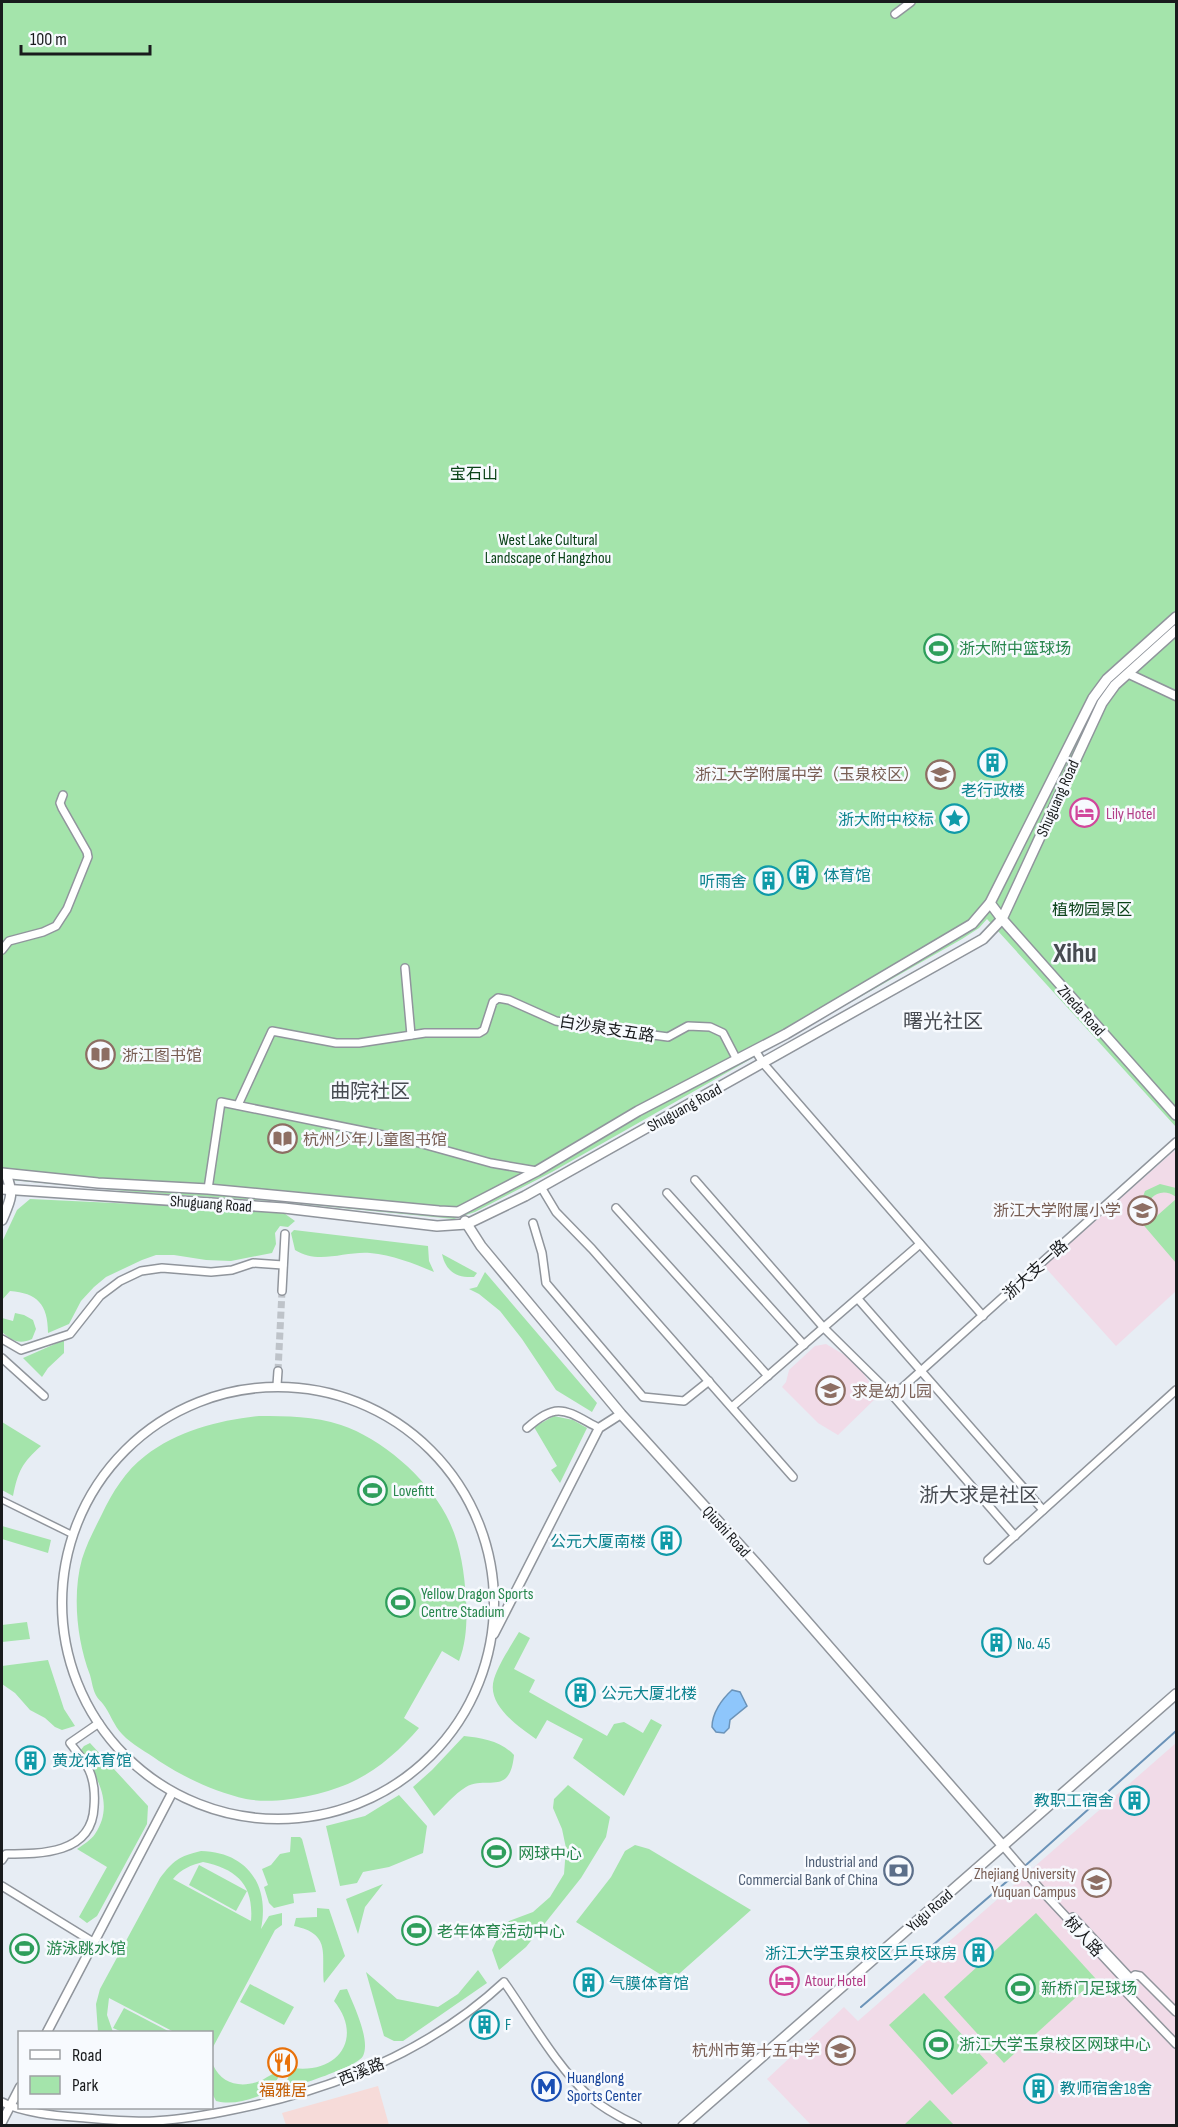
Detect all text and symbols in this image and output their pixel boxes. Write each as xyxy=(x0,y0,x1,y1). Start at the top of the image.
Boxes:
scale bar xyxy=(21,18,150,56)
text: 100 m xyxy=(30,29,67,50)
park label: 宝石山 xyxy=(450,465,498,484)
park label: West Lake Cultural Landscape of Hangzhou xyxy=(485,531,611,568)
sports icon: 浙大附中篮球场 xyxy=(922,632,954,664)
place label: 浙大附中篮球场 xyxy=(959,640,1071,659)
building icon: 老行政楼 xyxy=(977,746,1009,778)
street label: Shuguang Road xyxy=(1033,757,1084,840)
school or university icon: 浙江大学附属中学（玉泉校区） xyxy=(924,758,956,790)
place label: 浙江大学附属中学（玉泉校区） xyxy=(695,766,919,785)
place label: 老行政楼 xyxy=(961,782,1025,801)
hotel icon: Lily Hotel xyxy=(1069,797,1101,829)
place icon: 浙大附中校标 xyxy=(939,803,971,835)
place label: Lily Hotel xyxy=(1106,805,1156,824)
place label: 浙大附中校标 xyxy=(838,811,934,830)
building icon: 体育馆 xyxy=(786,859,818,891)
building icon: 听雨舍 xyxy=(752,865,784,897)
place label: 体育馆 xyxy=(823,867,871,886)
place label: 听雨舍 xyxy=(699,873,747,892)
park label: 植物园景区 xyxy=(1052,901,1132,920)
district label: Xihu xyxy=(1052,937,1097,970)
street label: Zheda Road xyxy=(1053,982,1109,1040)
district label: 曙光社区 xyxy=(903,1010,983,1034)
street label: 白沙泉支五路 xyxy=(558,1013,656,1046)
library icon: 浙江图书馆 xyxy=(85,1039,117,1071)
place label: 浙江图书馆 xyxy=(122,1047,202,1066)
district label: 曲院社区 xyxy=(330,1080,410,1104)
street label: Shuguang Road xyxy=(644,1080,725,1137)
library icon: 杭州少年儿童图书馆 xyxy=(266,1123,298,1155)
place label: 杭州少年儿童图书馆 xyxy=(303,1131,447,1150)
street label: Shuguang Road xyxy=(169,1192,252,1217)
school or university icon: 浙江大学附属小学 xyxy=(1126,1194,1158,1226)
place label: 浙江大学附属小学 xyxy=(993,1202,1121,1221)
street label: 浙大支一路 xyxy=(1000,1236,1072,1304)
school or university icon: 求是幼儿园 xyxy=(815,1375,847,1407)
place label: 求是幼儿园 xyxy=(852,1383,932,1402)
sports icon: Lovefitt xyxy=(356,1474,388,1506)
place label: Lovefitt xyxy=(393,1482,435,1501)
district label: 浙大求是社区 xyxy=(919,1484,1039,1508)
street label: Qiushi Road xyxy=(698,1502,754,1562)
building icon: 公元大厦南楼 xyxy=(651,1525,683,1557)
place label: 公元大厦南楼 xyxy=(550,1533,646,1552)
place label: Yellow Dragon Sports Centre Stadium xyxy=(421,1585,534,1622)
sports icon: Yellow Dragon Sports Centre Stadium xyxy=(384,1586,416,1618)
building icon: No. 45 xyxy=(980,1627,1012,1659)
place label: No. 45 xyxy=(1017,1635,1050,1654)
building icon: 公元大厦北楼 xyxy=(564,1677,596,1709)
place label: 公元大厦北楼 xyxy=(601,1685,697,1704)
building icon: 黄龙体育馆 xyxy=(15,1744,47,1776)
place label: 黄龙体育馆 xyxy=(52,1752,132,1771)
building icon: 教职工宿舍 xyxy=(1119,1784,1151,1816)
place label: 教职工宿舍 xyxy=(1034,1792,1114,1811)
sports icon: 网球中心 xyxy=(481,1837,513,1869)
place label: 网球中心 xyxy=(518,1845,582,1864)
place label: Industrial and Commercial Bank of China xyxy=(738,1853,878,1890)
bank icon: Industrial and Commercial Bank of China xyxy=(883,1854,915,1886)
place label: Zhejiang University Yuquan Campus xyxy=(974,1865,1076,1902)
school or university icon: Zhejiang University Yuquan Campus xyxy=(1081,1866,1113,1898)
street label: Yugu Road xyxy=(903,1886,957,1936)
street label: 树人路 xyxy=(1060,1913,1106,1961)
sports icon: 老年体育活动中心 xyxy=(400,1915,432,1947)
place label: 老年体育活动中心 xyxy=(437,1923,565,1942)
sports icon: 游泳跳水馆 xyxy=(9,1932,41,1964)
building icon: 浙江大学玉泉校区乒乓球房 xyxy=(962,1937,994,1969)
place label: 游泳跳水馆 xyxy=(46,1940,126,1959)
place label: 浙江大学玉泉校区乒乓球房 xyxy=(765,1945,957,1964)
hotel icon: Atour Hotel xyxy=(768,1964,800,1996)
building icon: 气膜体育馆 xyxy=(572,1967,604,1999)
place label: Atour Hotel xyxy=(804,1972,866,1991)
sports icon: 新桥门足球场 xyxy=(1004,1972,1036,2004)
place label: 气膜体育馆 xyxy=(609,1975,689,1994)
place label: 新桥门足球场 xyxy=(1041,1980,1137,1999)
building icon: F xyxy=(468,2008,500,2040)
place label: F xyxy=(505,2016,511,2035)
sports icon: 浙江大学玉泉校区网球中心 xyxy=(922,2028,954,2060)
legend xyxy=(18,2031,213,2109)
school or university icon: 杭州市第十五中学 xyxy=(825,2034,857,2066)
place label: 浙江大学玉泉校区网球中心 xyxy=(959,2036,1151,2055)
place label: 杭州市第十五中学 xyxy=(692,2042,820,2061)
text: Road xyxy=(72,2045,102,2066)
restaurant icon: 福雅居 xyxy=(267,2046,299,2078)
street label: 西溪路 xyxy=(336,2055,387,2090)
place label: Huanglong Sports Center xyxy=(567,2069,642,2106)
metro station icon: Huanglong Sports Center xyxy=(530,2070,562,2102)
building icon: 教师宿舍18舍 xyxy=(1023,2072,1055,2104)
text: Park xyxy=(72,2075,98,2096)
place label: 教师宿舍18舍 xyxy=(1060,2080,1153,2099)
place label: 福雅居 xyxy=(259,2082,307,2101)

